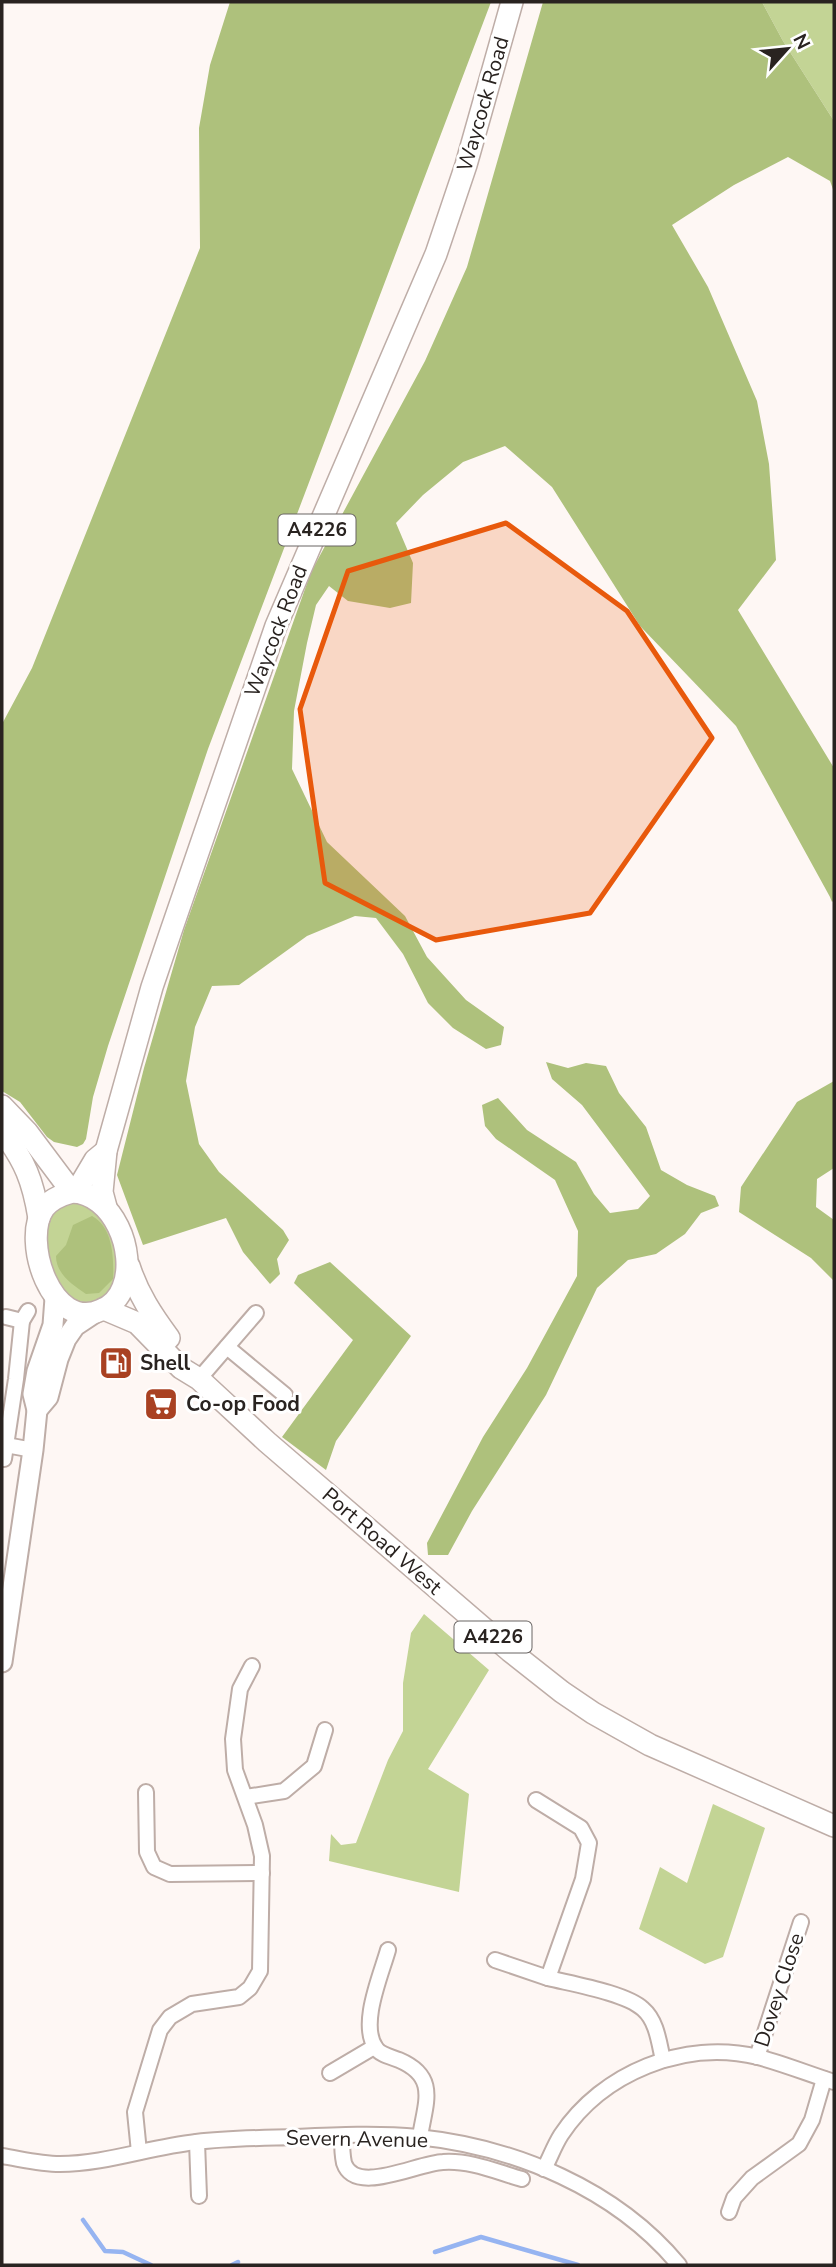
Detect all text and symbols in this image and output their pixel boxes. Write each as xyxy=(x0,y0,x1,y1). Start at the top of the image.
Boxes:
north arrow xyxy=(752,14,822,84)
text: N xyxy=(786,29,816,54)
street label: Waycock Road xyxy=(450,33,516,175)
road number: A4226 xyxy=(278,514,356,545)
street label: Waycock Road xyxy=(238,561,314,701)
fuel station icon: Shell xyxy=(97,1344,135,1382)
place label: Shell xyxy=(140,1349,191,1377)
supermarket icon: Co-op Food xyxy=(142,1385,180,1423)
place label: Co-op Food xyxy=(186,1390,300,1418)
street label: Port Road West xyxy=(316,1481,448,1601)
road number: A4226 xyxy=(454,1622,532,1652)
street label: Dovey Close xyxy=(747,1929,811,2051)
street label: Severn Avenue xyxy=(286,2124,428,2154)

